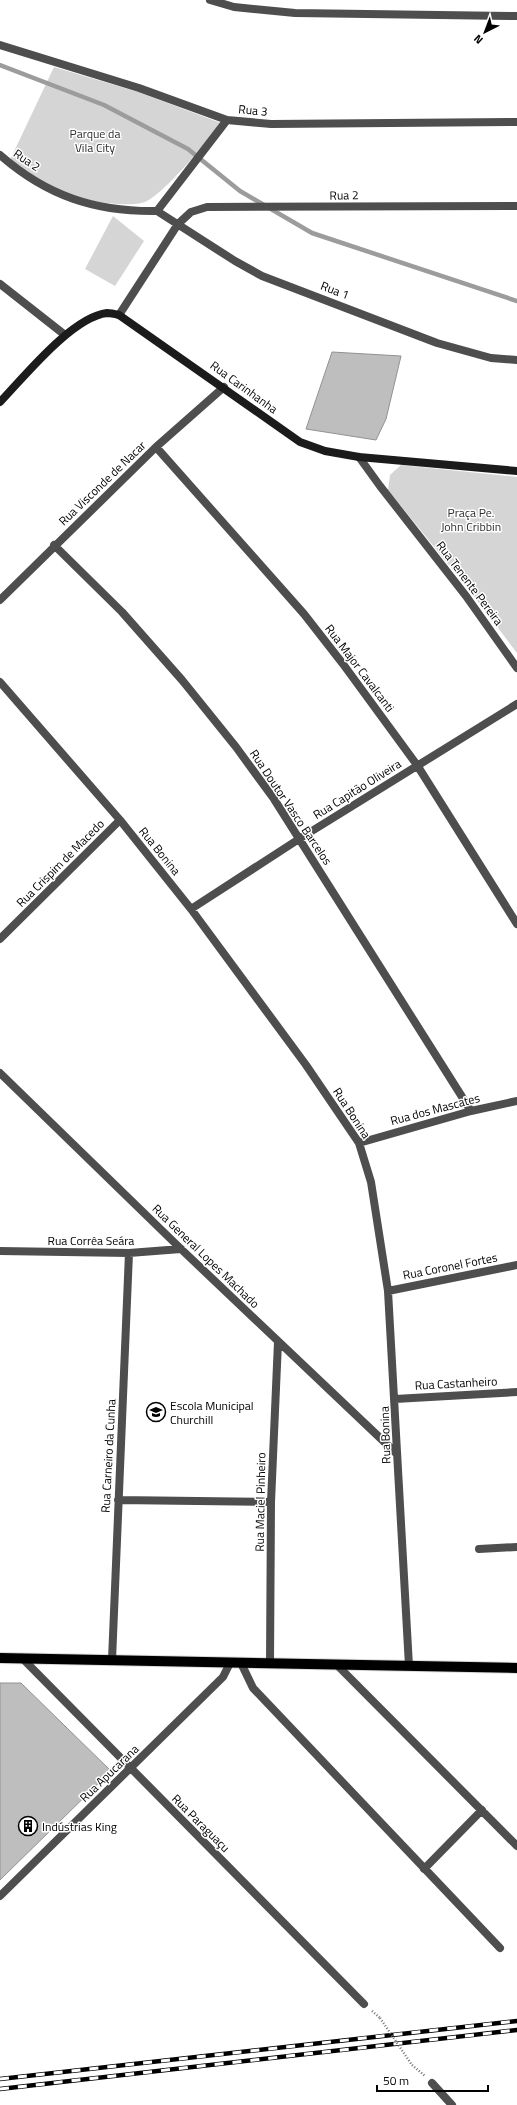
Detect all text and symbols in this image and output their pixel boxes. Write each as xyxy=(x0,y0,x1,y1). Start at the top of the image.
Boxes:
north arrow xyxy=(465,12,505,52)
text: N xyxy=(470,31,486,48)
street label: Rua 3 xyxy=(238,99,268,121)
park label: Parque da Vila City xyxy=(70,124,120,157)
street label: Rua 2 xyxy=(10,144,44,176)
street label: Rua 2 xyxy=(329,185,359,205)
street label: Rua 1 xyxy=(318,276,352,304)
street label: Rua Carinhanha xyxy=(206,356,282,418)
street label: Rua Visconde de Nacar xyxy=(54,436,150,530)
park label: Praça Pe. John Cribbin xyxy=(441,503,501,536)
street label: Rua Tenente Pereira xyxy=(432,537,508,629)
street label: Rua Major Cavalcanti xyxy=(321,620,399,716)
street label: Rua Doutor Vasco Barcelos xyxy=(245,745,337,869)
street label: Rua Capitão Oliveira xyxy=(309,754,405,824)
street label: Rua Crispim de Macedo xyxy=(12,815,108,911)
street label: Rua Bonina xyxy=(134,823,186,879)
street label: Rua Bonina xyxy=(328,1084,376,1142)
street label: Rua dos Mascates xyxy=(388,1088,482,1130)
street label: Rua General Lopes Machado xyxy=(148,1199,264,1313)
street label: Rua Corrêa Seára xyxy=(48,1231,134,1250)
street label: Rua Coronel Fortes xyxy=(401,1247,499,1284)
street label: Rua Castanheiro xyxy=(414,1371,498,1395)
place label: Escola Municipal Churchill xyxy=(170,1396,254,1429)
street label: Rua Carneiro da Cunha xyxy=(96,1399,120,1513)
school or university icon: Escola Municipal Churchill xyxy=(145,1401,167,1423)
street label: Rua Bonina xyxy=(374,1406,396,1464)
street label: Rua Maciel Pinheiro xyxy=(250,1452,270,1552)
street label: Rua Apucarana xyxy=(75,1740,143,1806)
street label: Rua Paraguaçu xyxy=(167,1789,235,1857)
building icon: Indústrias King xyxy=(17,1815,39,1837)
place label: Indústrias King xyxy=(42,1817,117,1836)
scale bar xyxy=(377,2067,488,2093)
text: 50 m xyxy=(383,2071,409,2090)

